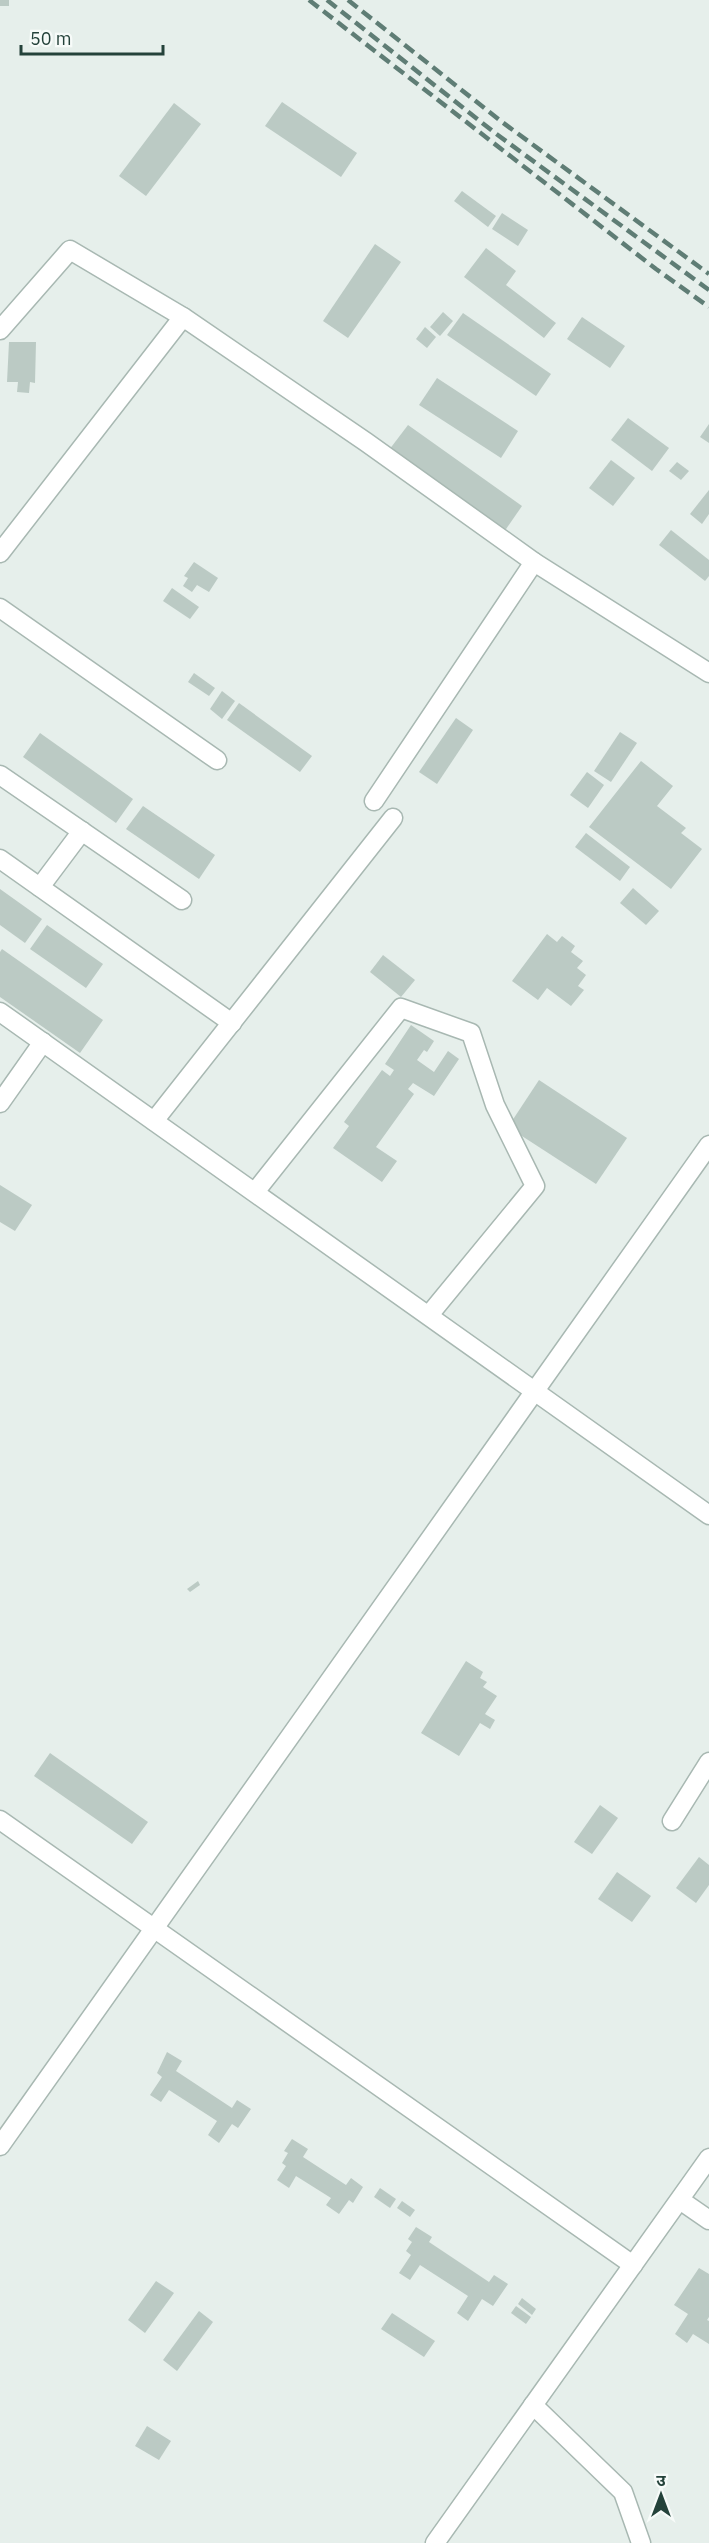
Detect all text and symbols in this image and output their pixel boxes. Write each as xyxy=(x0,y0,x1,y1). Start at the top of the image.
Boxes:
scale bar xyxy=(21,18,164,56)
text: 50 m xyxy=(30,27,72,50)
north arrow xyxy=(631,2465,691,2525)
text: उ xyxy=(656,2470,666,2490)

